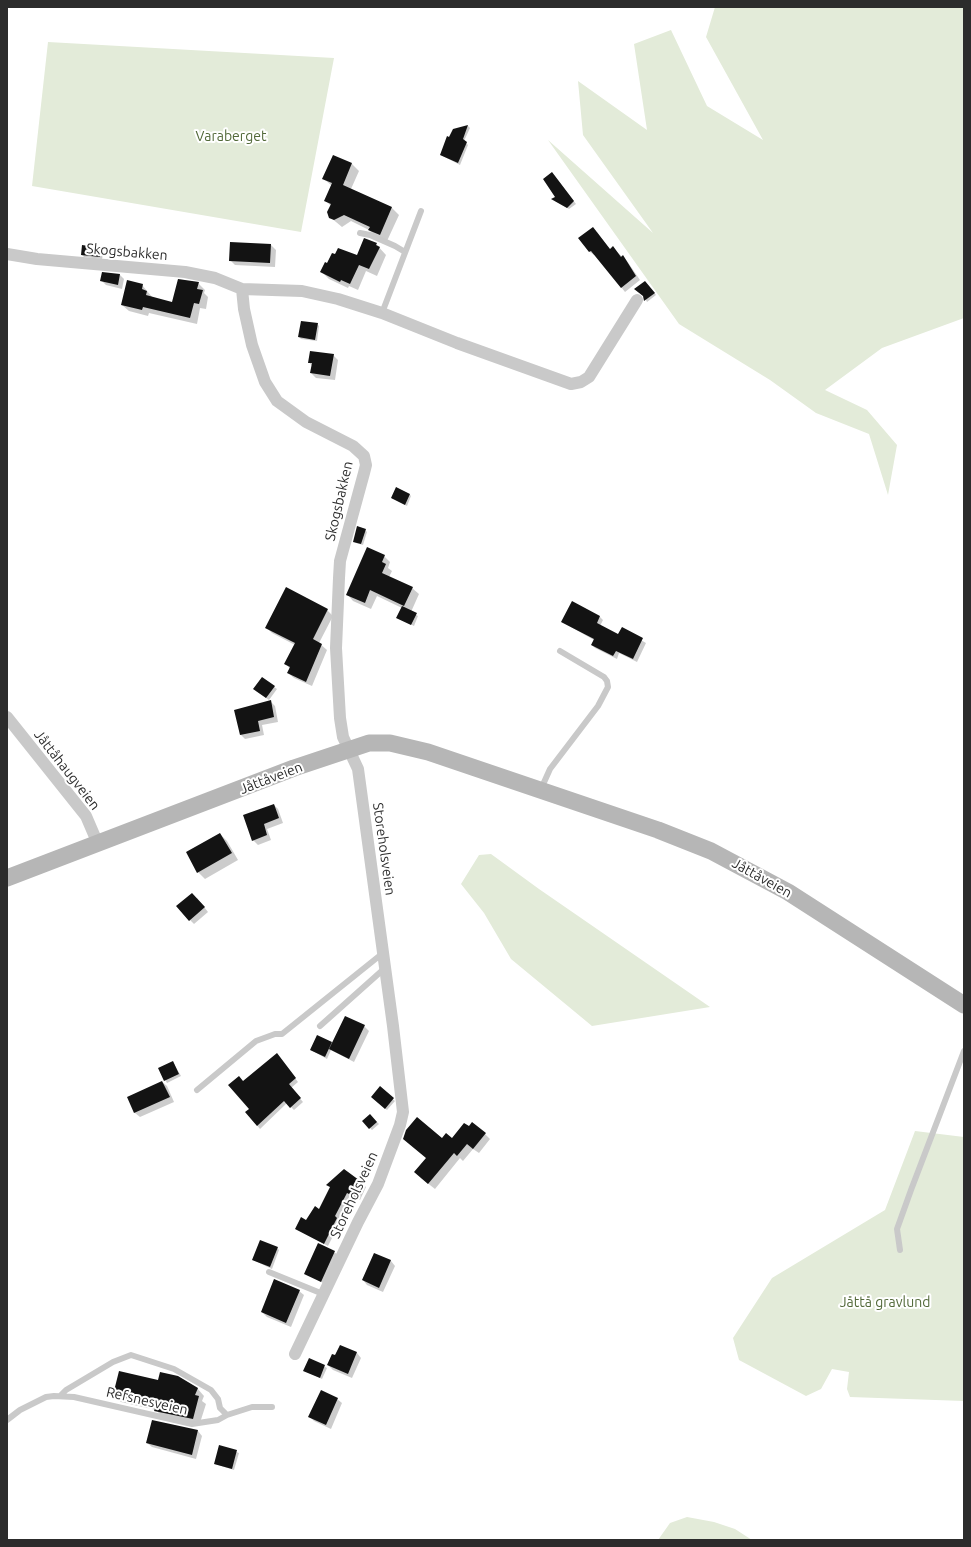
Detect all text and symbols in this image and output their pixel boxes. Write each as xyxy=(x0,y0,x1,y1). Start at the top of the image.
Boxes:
park label: Varaberget xyxy=(196,128,266,144)
street label: Skogsbakken xyxy=(86,240,168,264)
street label: Skogsbakken xyxy=(322,459,356,543)
street label: Jåttåhaugveien xyxy=(30,727,104,813)
street label: Jåttåveien xyxy=(237,758,305,798)
street label: Storeholsveien xyxy=(369,801,399,897)
street label: Jåttåveien xyxy=(729,855,795,901)
street label: Storeholsveien xyxy=(327,1149,381,1241)
park label: Jåttå gravlund xyxy=(840,1294,930,1310)
street label: Refsnesveien xyxy=(105,1383,189,1419)

